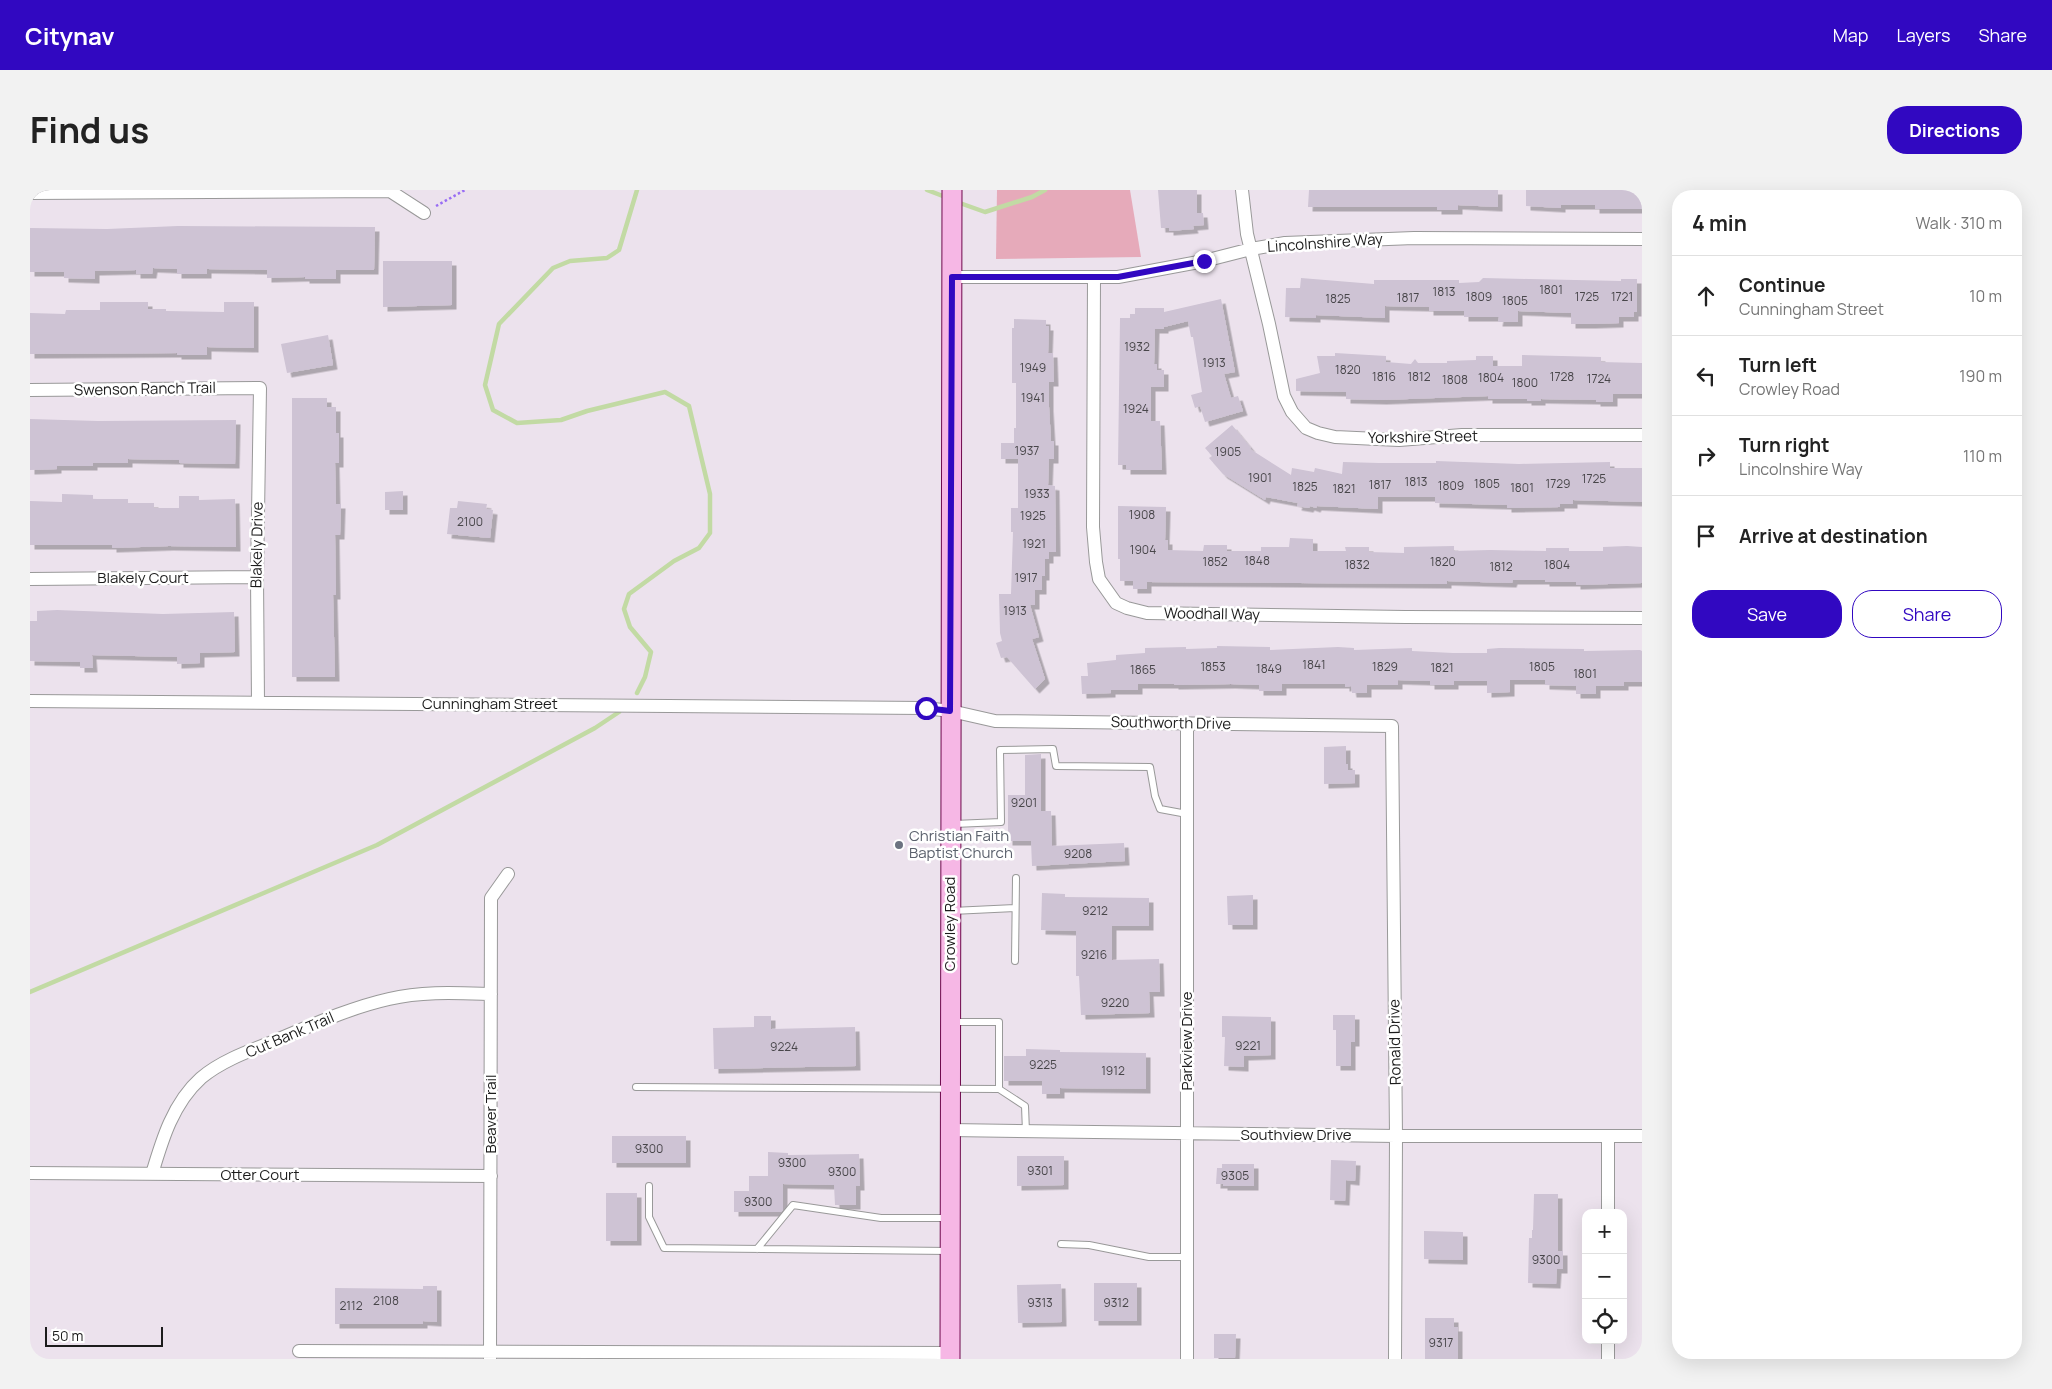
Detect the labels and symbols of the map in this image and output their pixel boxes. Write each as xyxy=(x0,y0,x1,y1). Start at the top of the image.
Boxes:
street label: Lincolnshire Way xyxy=(1266,228,1384,257)
route end xyxy=(1193,250,1216,273)
house number: 1801 xyxy=(1539,281,1563,298)
house number: 1813 xyxy=(1433,283,1455,300)
house number: 1809 xyxy=(1466,288,1492,305)
house number: 1725 xyxy=(1575,288,1599,305)
house number: 1721 xyxy=(1611,288,1633,305)
house number: 1817 xyxy=(1397,289,1419,306)
house number: 1825 xyxy=(1325,290,1351,307)
house number: 1805 xyxy=(1502,292,1528,309)
house number: 1932 xyxy=(1124,338,1150,355)
house number: 1913 xyxy=(1202,354,1226,371)
house number: 1949 xyxy=(1020,359,1046,376)
house number: 1820 xyxy=(1335,361,1361,378)
house number: 1816 xyxy=(1372,368,1396,385)
house number: 1812 xyxy=(1407,368,1431,385)
house number: 1728 xyxy=(1550,368,1574,385)
house number: 1804 xyxy=(1478,369,1504,386)
house number: 1724 xyxy=(1587,370,1611,387)
house number: 1808 xyxy=(1442,371,1468,388)
house number: 1800 xyxy=(1512,374,1538,391)
street label: Swenson Ranch Trail xyxy=(74,377,216,400)
house number: 1941 xyxy=(1021,389,1045,406)
house number: 1924 xyxy=(1123,400,1149,417)
street label: Yorkshire Street xyxy=(1368,425,1478,448)
house number: 1937 xyxy=(1015,442,1039,459)
house number: 1905 xyxy=(1215,443,1241,460)
house number: 1901 xyxy=(1248,469,1272,486)
house number: 1725 xyxy=(1582,470,1606,487)
house number: 1813 xyxy=(1405,473,1427,490)
house number: 1805 xyxy=(1474,475,1500,492)
house number: 1729 xyxy=(1546,475,1571,492)
house number: 1817 xyxy=(1369,476,1391,493)
house number: 1809 xyxy=(1438,477,1464,494)
house number: 1825 xyxy=(1292,478,1318,495)
house number: 1801 xyxy=(1510,479,1534,496)
house number: 1821 xyxy=(1332,480,1356,497)
house number: 1933 xyxy=(1024,485,1050,502)
street label: Blakely Drive xyxy=(245,501,268,588)
house number: 1908 xyxy=(1129,506,1155,523)
house number: 1925 xyxy=(1020,507,1046,524)
house number: 2100 xyxy=(457,513,483,530)
house number: 1921 xyxy=(1022,535,1046,552)
house number: 1904 xyxy=(1130,541,1156,558)
house number: 1848 xyxy=(1244,552,1270,569)
house number: 1852 xyxy=(1202,553,1228,570)
house number: 1820 xyxy=(1430,553,1456,570)
house number: 1832 xyxy=(1344,556,1370,573)
house number: 1804 xyxy=(1544,556,1570,573)
house number: 1812 xyxy=(1489,558,1513,575)
street label: Blakely Court xyxy=(97,567,189,588)
house number: 1917 xyxy=(1015,569,1037,586)
house number: 1913 xyxy=(1003,602,1027,619)
street label: Woodhall Way xyxy=(1164,602,1260,625)
house number: 1841 xyxy=(1302,656,1326,673)
house number: 1853 xyxy=(1200,658,1226,675)
house number: 1829 xyxy=(1372,658,1398,675)
house number: 1805 xyxy=(1529,658,1555,675)
house number: 1821 xyxy=(1430,659,1454,676)
house number: 1849 xyxy=(1256,660,1282,677)
house number: 1865 xyxy=(1130,661,1156,678)
house number: 1801 xyxy=(1573,665,1597,682)
street label: Cunningham Street xyxy=(422,693,558,714)
route start xyxy=(915,697,938,720)
street label: Southworth Drive xyxy=(1111,711,1232,734)
house number: 9201 xyxy=(1011,794,1037,811)
place label: Christian Faith Baptist Church xyxy=(909,825,1013,863)
marker: Christian Faith Baptist Church xyxy=(893,839,905,851)
house number: 9208 xyxy=(1064,845,1092,862)
street label: Crowley Road xyxy=(939,877,960,971)
house number: 9212 xyxy=(1082,902,1108,919)
house number: 9216 xyxy=(1081,946,1107,963)
street label: Parkview Drive xyxy=(1176,991,1197,1091)
house number: 9220 xyxy=(1101,994,1129,1011)
street label: Ronald Drive xyxy=(1383,999,1406,1085)
street label: Cut Bank Trail xyxy=(242,1006,337,1063)
house number: 9221 xyxy=(1235,1037,1261,1054)
house number: 9224 xyxy=(770,1038,798,1055)
house number: 9225 xyxy=(1029,1056,1057,1073)
house number: 1912 xyxy=(1101,1062,1125,1079)
street label: Beaver Trail xyxy=(480,1075,501,1153)
street label: Southview Drive xyxy=(1240,1124,1352,1145)
house number: 9300 xyxy=(635,1140,663,1157)
house number: 9300 xyxy=(778,1154,806,1171)
house number: 9301 xyxy=(1027,1162,1053,1179)
house number: 9300 xyxy=(828,1163,856,1180)
street label: Otter Court xyxy=(220,1164,300,1185)
house number: 9305 xyxy=(1221,1167,1249,1184)
house number: 9300 xyxy=(744,1193,772,1210)
house number: 9300 xyxy=(1532,1251,1560,1268)
house number: 2108 xyxy=(373,1292,399,1309)
house number: 9313 xyxy=(1027,1294,1053,1311)
house number: 9312 xyxy=(1103,1294,1129,1311)
house number: 2112 xyxy=(339,1297,363,1314)
scale bar xyxy=(45,1324,162,1347)
house number: 9317 xyxy=(1429,1334,1453,1351)

